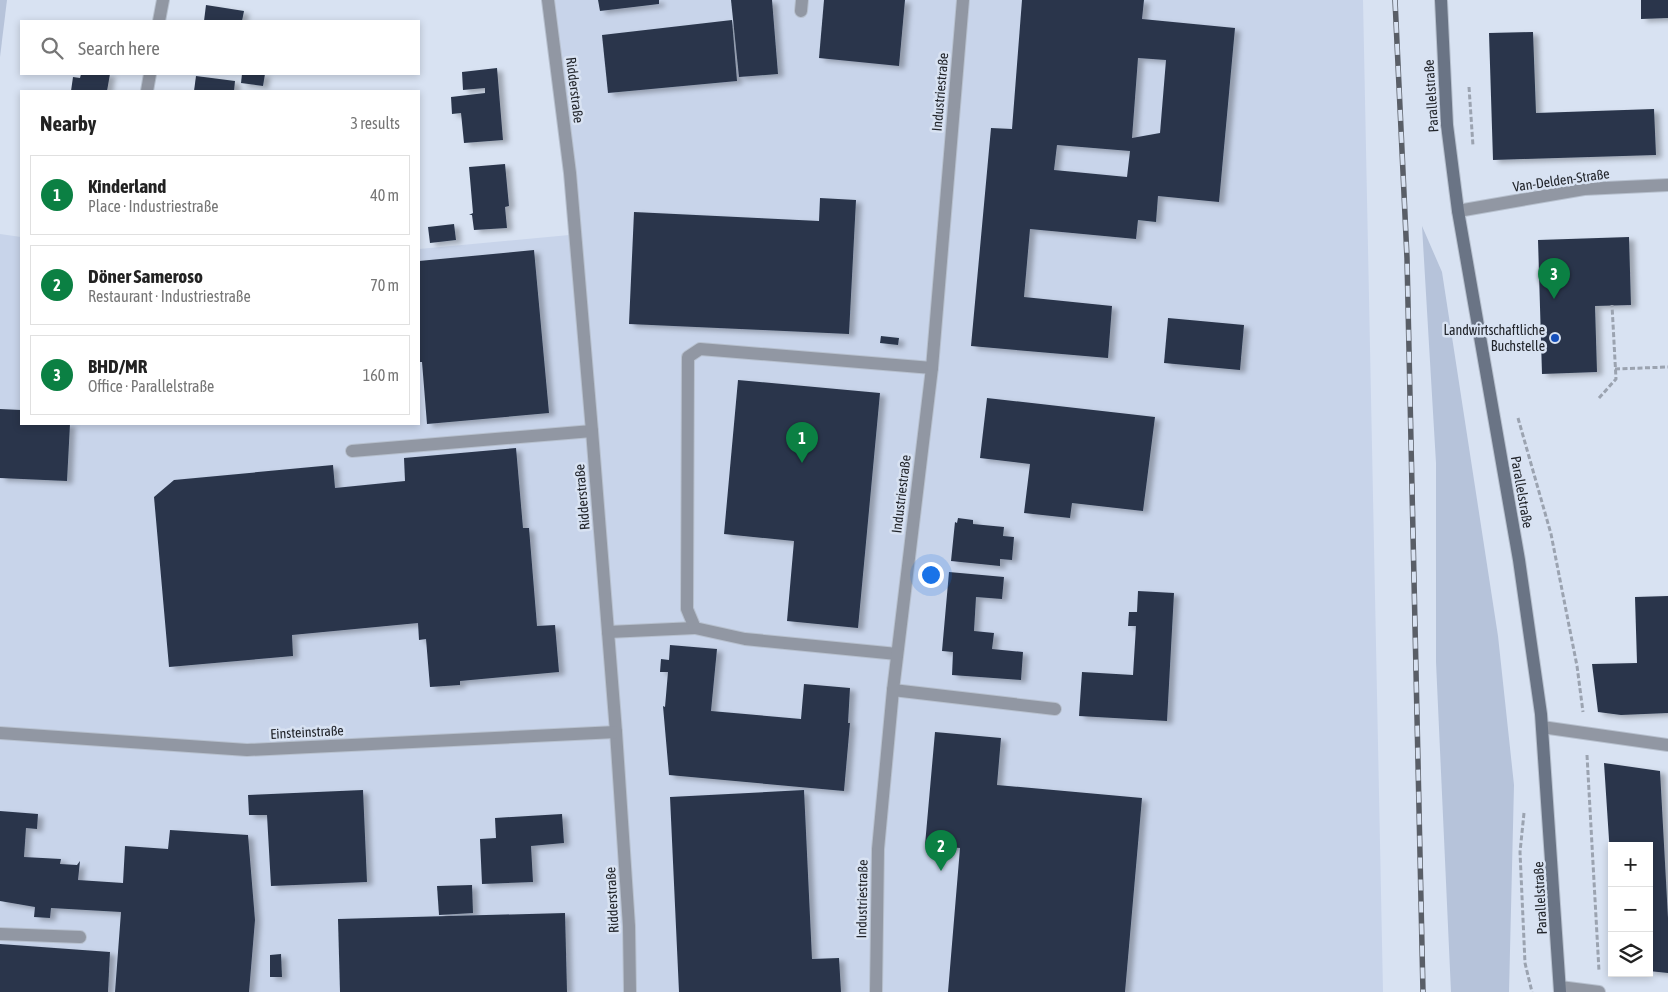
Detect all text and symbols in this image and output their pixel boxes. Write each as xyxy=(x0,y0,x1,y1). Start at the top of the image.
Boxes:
search box xyxy=(20,20,420,75)
icon: search xyxy=(38,34,66,62)
text: Search here xyxy=(78,37,160,59)
street label: Industriestraße xyxy=(929,52,951,132)
street label: Ridderstraße xyxy=(563,56,587,124)
street label: Parallelstraße xyxy=(1420,59,1442,133)
text: Nearby xyxy=(40,111,96,135)
text: 3 results xyxy=(350,114,400,132)
street label: Van-Delden-Straße xyxy=(1512,165,1610,195)
text: Kinderland xyxy=(88,175,166,197)
text: 1 xyxy=(53,186,61,204)
text: 40 m xyxy=(370,186,399,204)
text: Place · Industriestraße xyxy=(88,197,218,215)
pin: 3 xyxy=(1538,258,1570,299)
text: Döner Sameroso xyxy=(88,265,203,287)
text: 2 xyxy=(53,276,61,294)
text: 70 m xyxy=(370,276,399,294)
text: Restaurant · Industriestraße xyxy=(88,287,251,305)
place label: Landwirtschaftliche Buchstelle xyxy=(1443,322,1545,354)
marker: Landwirtschaftliche Buchstelle xyxy=(1549,332,1561,344)
text: BHD/MR xyxy=(88,355,147,377)
text: 3 xyxy=(53,366,61,384)
text: 160 m xyxy=(363,366,399,384)
text: Office · Parallelstraße xyxy=(88,377,214,395)
pin: 1 xyxy=(786,422,818,463)
street label: Industriestraße xyxy=(888,454,914,534)
street label: Parallelstraße xyxy=(1508,455,1536,529)
street label: Ridderstraße xyxy=(571,463,593,531)
your location xyxy=(918,562,944,588)
street label: Einsteinstraße xyxy=(270,722,344,742)
pin: 2 xyxy=(925,830,957,871)
map controls xyxy=(1608,842,1653,977)
button: + xyxy=(1608,842,1653,887)
street label: Industriestraße xyxy=(853,860,871,938)
street label: Parallelstraße xyxy=(1530,861,1550,935)
street label: Ridderstraße xyxy=(602,867,622,933)
button: − xyxy=(1608,887,1653,932)
button: layers xyxy=(1608,932,1653,977)

